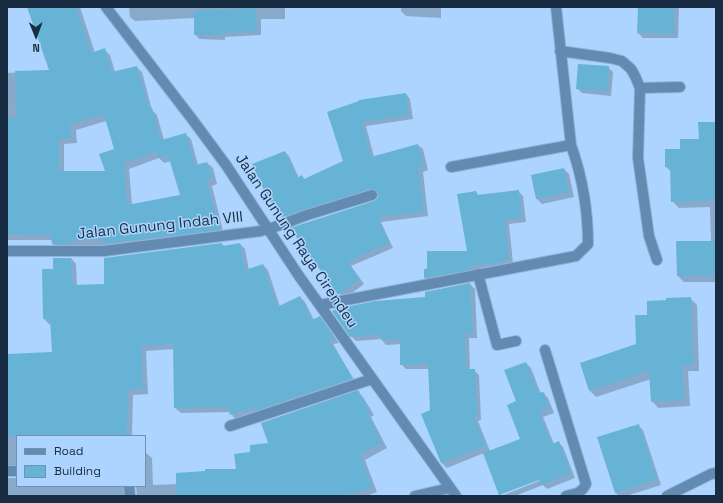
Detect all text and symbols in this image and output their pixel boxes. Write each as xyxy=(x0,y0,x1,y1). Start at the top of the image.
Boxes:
north arrow xyxy=(16,16,56,56)
text: N xyxy=(32,41,40,55)
street label: Jalan Gunung Raya Cirendeu xyxy=(231,150,361,332)
street label: Jalan Gunung Indah VIII xyxy=(76,208,244,244)
legend xyxy=(16,435,146,487)
text: Road xyxy=(54,443,83,459)
text: Building xyxy=(54,463,101,479)

